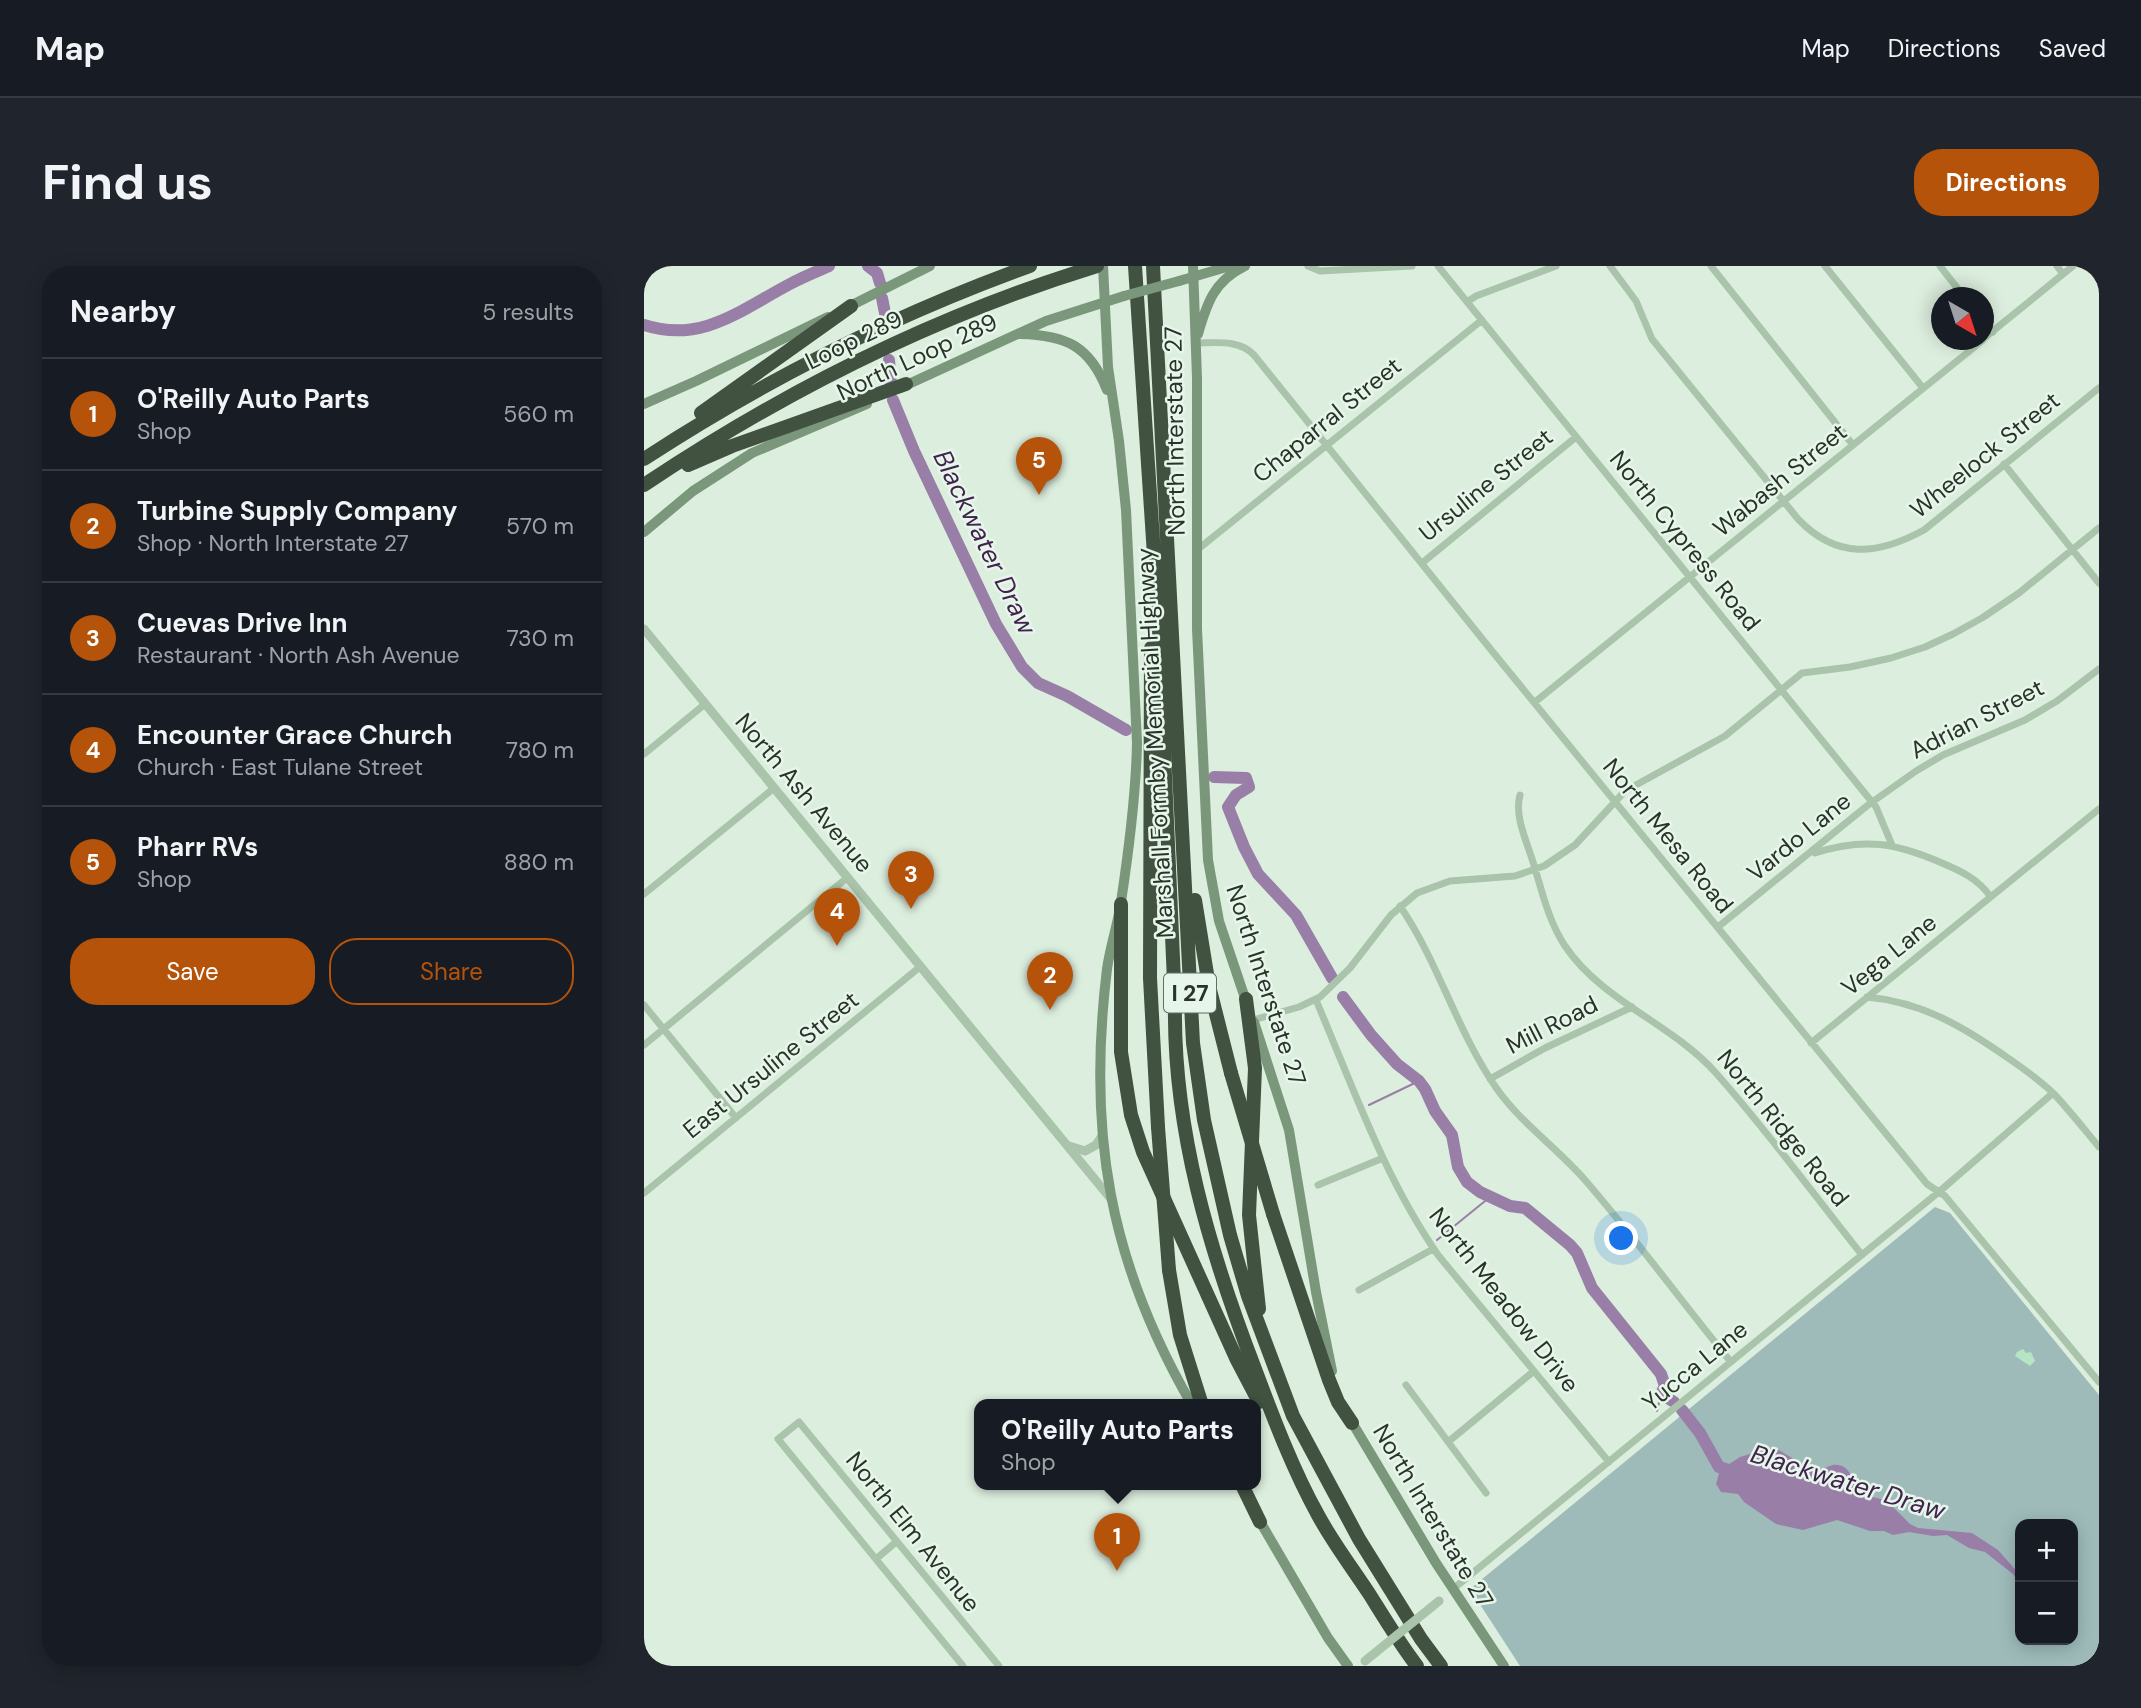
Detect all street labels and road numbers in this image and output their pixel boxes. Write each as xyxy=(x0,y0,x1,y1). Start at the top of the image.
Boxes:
street label: Loop 289 xyxy=(800,303,907,376)
street label: North Loop 289 xyxy=(832,306,1002,407)
street label: North Interstate 27 xyxy=(1157,326,1192,536)
street label: Chaparral Street xyxy=(1246,350,1407,489)
street label: Wheelock Street xyxy=(1903,385,2066,525)
street label: Wabash Street xyxy=(1706,416,1853,543)
street label: Ursuline Street xyxy=(1412,421,1559,548)
street label: North Cypress Road xyxy=(1603,444,1768,637)
street label: Marshall Formby Memorial Highway xyxy=(1129,547,1180,939)
street label: Adrian Street xyxy=(1905,672,2049,766)
street label: North Ash Avenue xyxy=(729,706,880,879)
street label: North Mesa Road xyxy=(1596,752,1740,919)
street label: Vardo Lane xyxy=(1740,785,1857,888)
street label: North Interstate 27 xyxy=(1219,881,1314,1089)
street label: Vega Lane xyxy=(1835,907,1943,1003)
road number: I 27 xyxy=(1164,974,1216,1013)
street label: East Ursuline Street xyxy=(677,984,865,1145)
street label: Mill Road xyxy=(1501,988,1603,1061)
street label: North Ridge Road xyxy=(1711,1043,1856,1212)
street label: North Meadow Drive xyxy=(1422,1201,1586,1398)
street label: Yucca Lane xyxy=(1636,1314,1754,1418)
street label: North Interstate 27 xyxy=(1366,1418,1501,1613)
street label: North Elm Avenue xyxy=(839,1445,988,1618)

